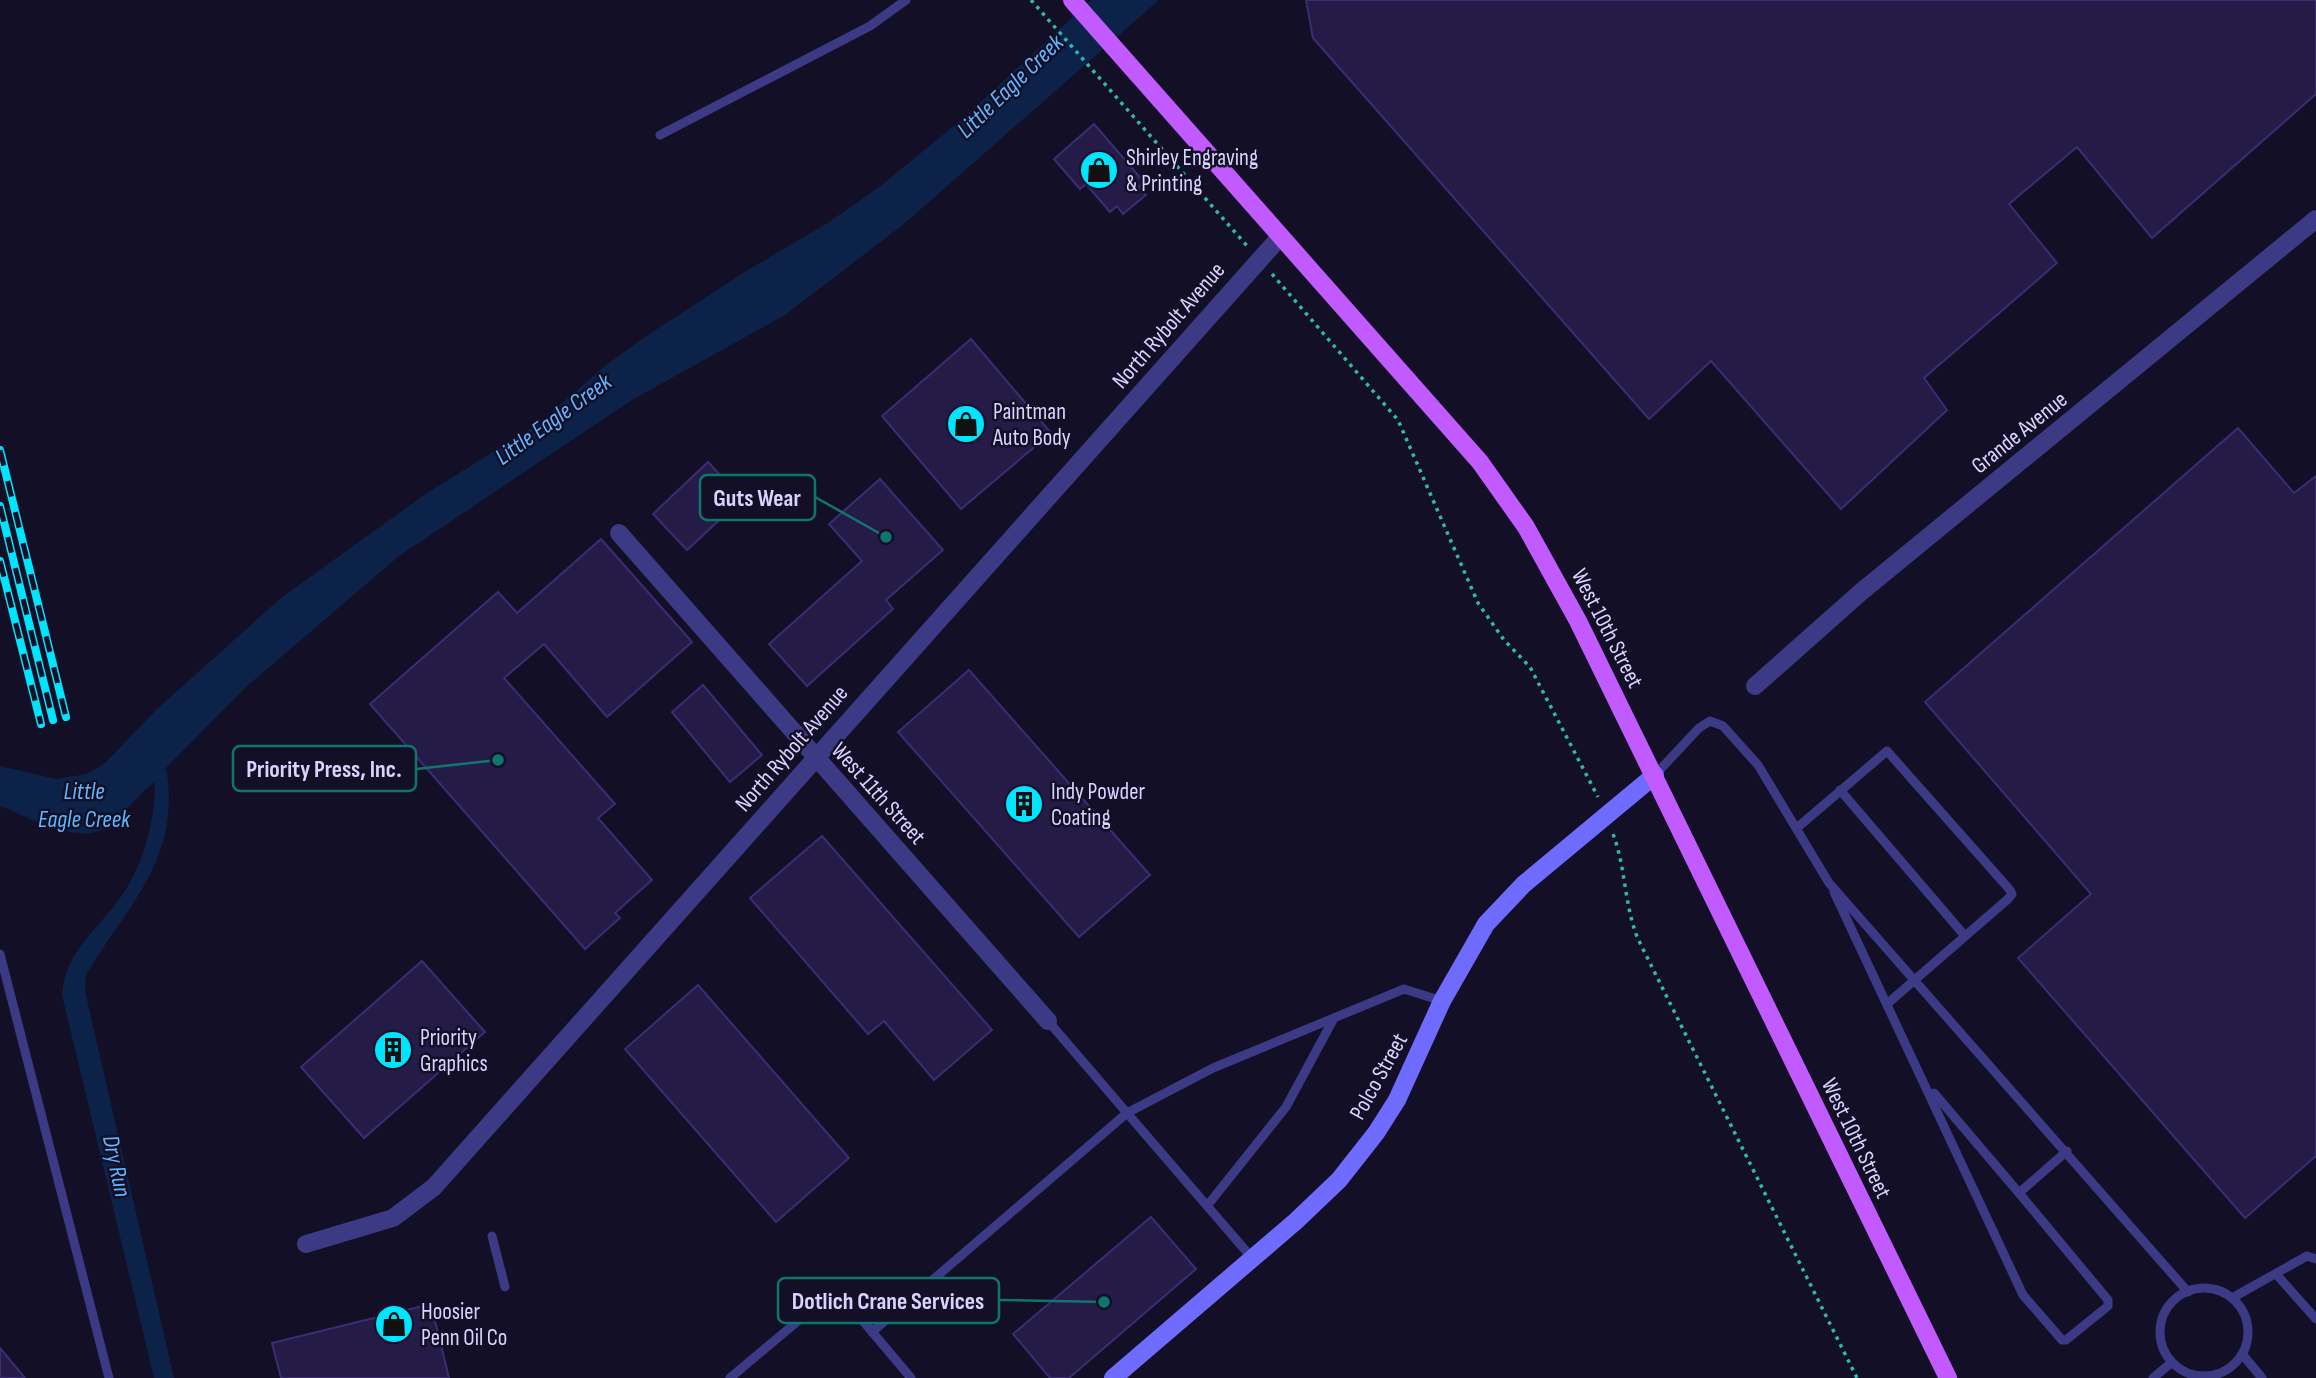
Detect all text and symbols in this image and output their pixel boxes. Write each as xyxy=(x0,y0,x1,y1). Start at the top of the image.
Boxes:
water label: Little Eagle Creek xyxy=(951,28,1070,144)
place label: Shirley Engraving & Printing xyxy=(1126,144,1258,198)
shop icon: Shirley Engraving & Printing xyxy=(1078,149,1120,191)
street label: North Rybolt Avenue xyxy=(1106,257,1231,394)
water label: Little Eagle Creek xyxy=(489,367,618,471)
street label: Grande Avenue xyxy=(1966,386,2073,480)
place label: Paintman Auto Body xyxy=(992,398,1071,452)
shop icon: Paintman Auto Body xyxy=(945,403,987,445)
callout: Guts Wear xyxy=(700,475,815,520)
text: Guts Wear xyxy=(713,484,801,513)
street label: West 10th Street xyxy=(1565,564,1649,693)
street label: North Rybolt Avenue xyxy=(729,680,854,817)
street label: West 11th Street xyxy=(825,737,931,851)
callout: Priority Press, Inc. xyxy=(233,746,416,791)
text: Priority Press, Inc. xyxy=(246,755,402,784)
water label: Little Eagle Creek xyxy=(38,777,131,834)
place label: Indy Powder Coating xyxy=(1051,778,1145,832)
building icon: Indy Powder Coating xyxy=(1003,783,1045,825)
place label: Priority Graphics xyxy=(420,1024,488,1078)
street label: Polco Street xyxy=(1344,1028,1414,1125)
building icon: Priority Graphics xyxy=(372,1029,414,1071)
street label: West 10th Street xyxy=(1815,1074,1897,1203)
water label: Dry Run xyxy=(96,1133,137,1199)
callout: Dotlich Crane Services xyxy=(778,1278,999,1323)
text: Dotlich Crane Services xyxy=(792,1287,984,1316)
place label: Hoosier Penn Oil Co xyxy=(421,1298,507,1352)
shop icon: Hoosier Penn Oil Co xyxy=(373,1303,415,1345)

